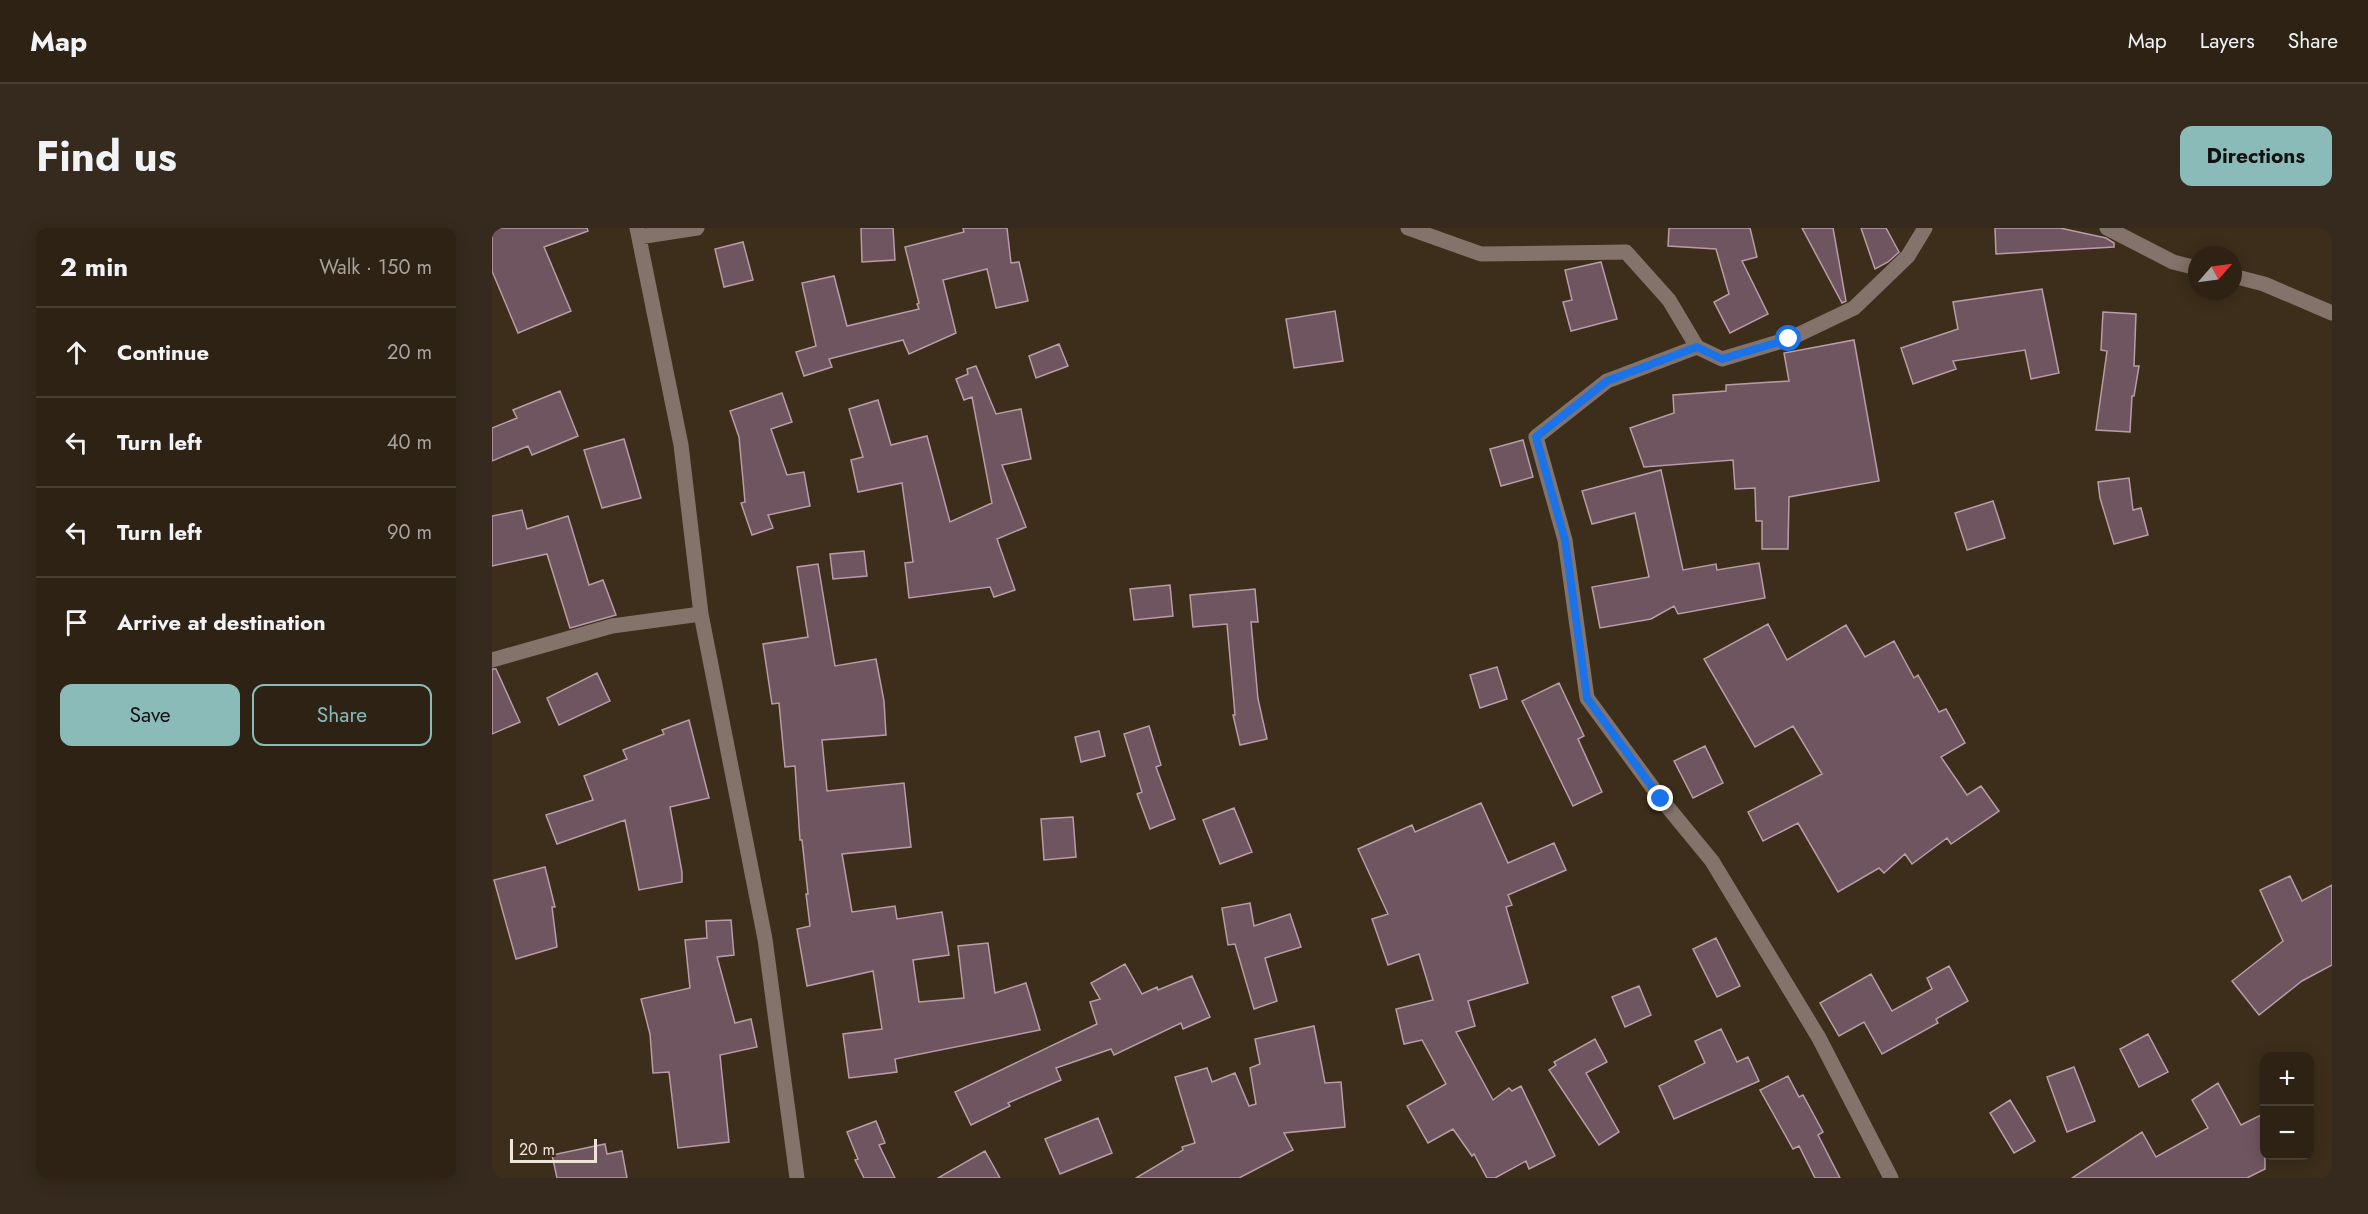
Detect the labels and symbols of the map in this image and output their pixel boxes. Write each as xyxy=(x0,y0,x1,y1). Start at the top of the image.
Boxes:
north arrow xyxy=(2188,246,2242,300)
route start xyxy=(1775,325,1801,351)
route end xyxy=(1647,785,1673,811)
scale bar xyxy=(510,1136,597,1164)

